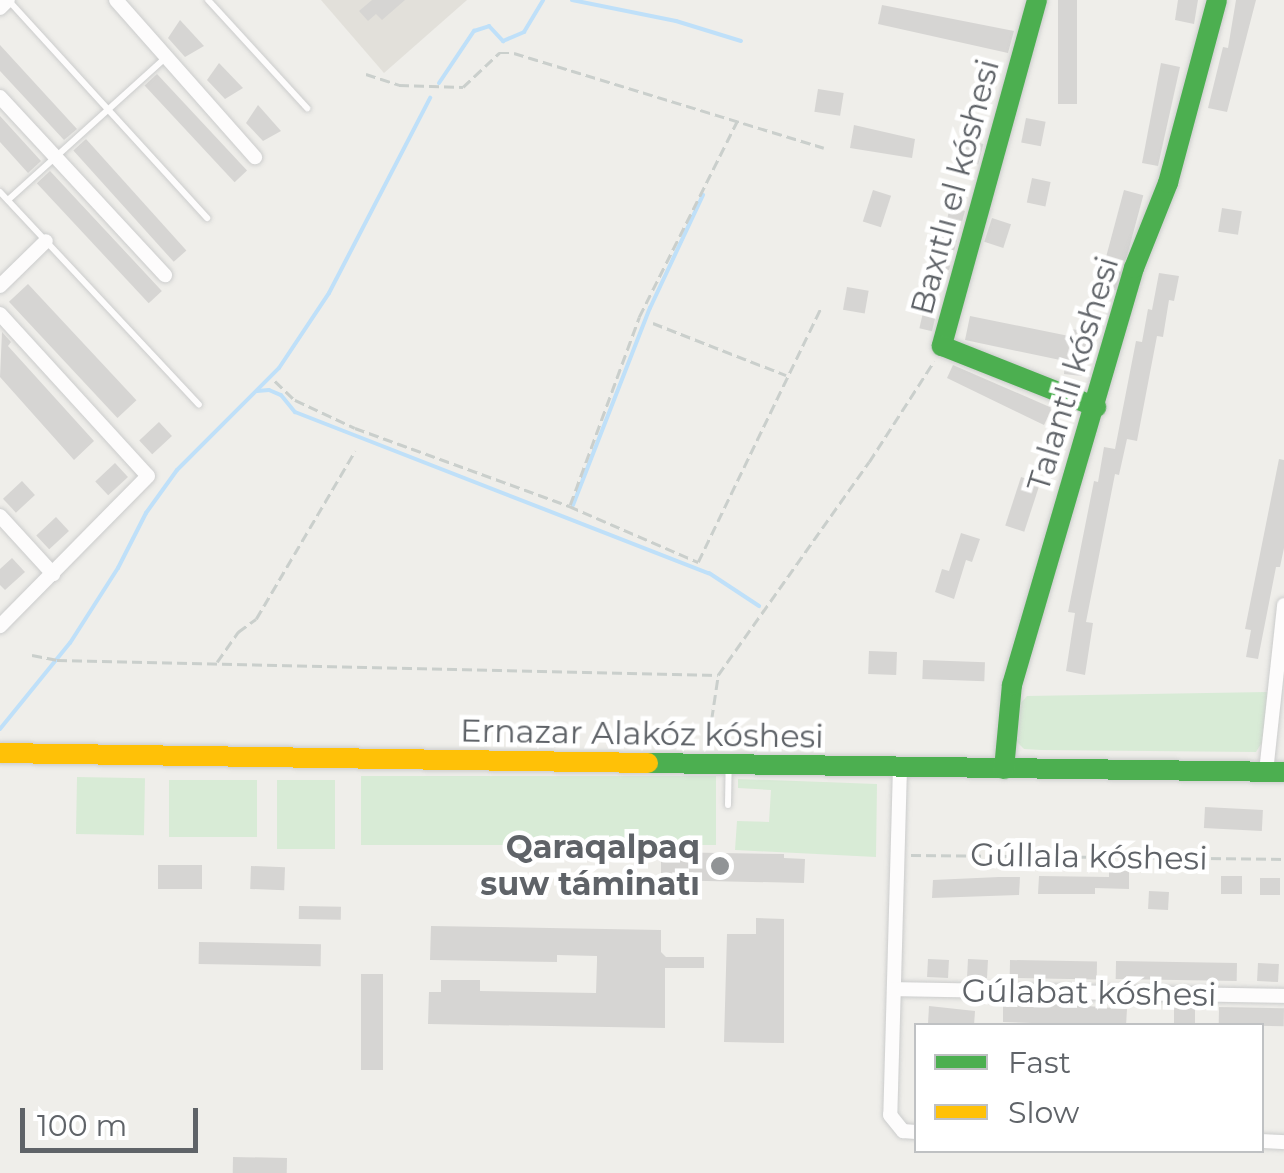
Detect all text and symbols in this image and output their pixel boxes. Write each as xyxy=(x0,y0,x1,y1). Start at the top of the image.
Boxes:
street label: Baxıtlı el kóshesi xyxy=(902,55,1008,319)
street label: Talantlı kóshesi xyxy=(1019,252,1127,496)
street label: Ernazar Alakóz kóshesi xyxy=(460,712,824,756)
place label: Qaraqalpaq suw táminatı xyxy=(480,829,700,904)
street label: Gúllala kóshesi xyxy=(970,836,1208,878)
marker: Qaraqalpaq suw táminatı xyxy=(709,855,731,877)
street label: Gúlabat kóshesi xyxy=(961,972,1217,1014)
legend xyxy=(914,1023,1264,1153)
text: Fast xyxy=(1008,1044,1071,1081)
scale bar xyxy=(25,1088,202,1150)
text: Slow xyxy=(1008,1094,1079,1131)
text: 100 m xyxy=(37,1107,127,1144)

